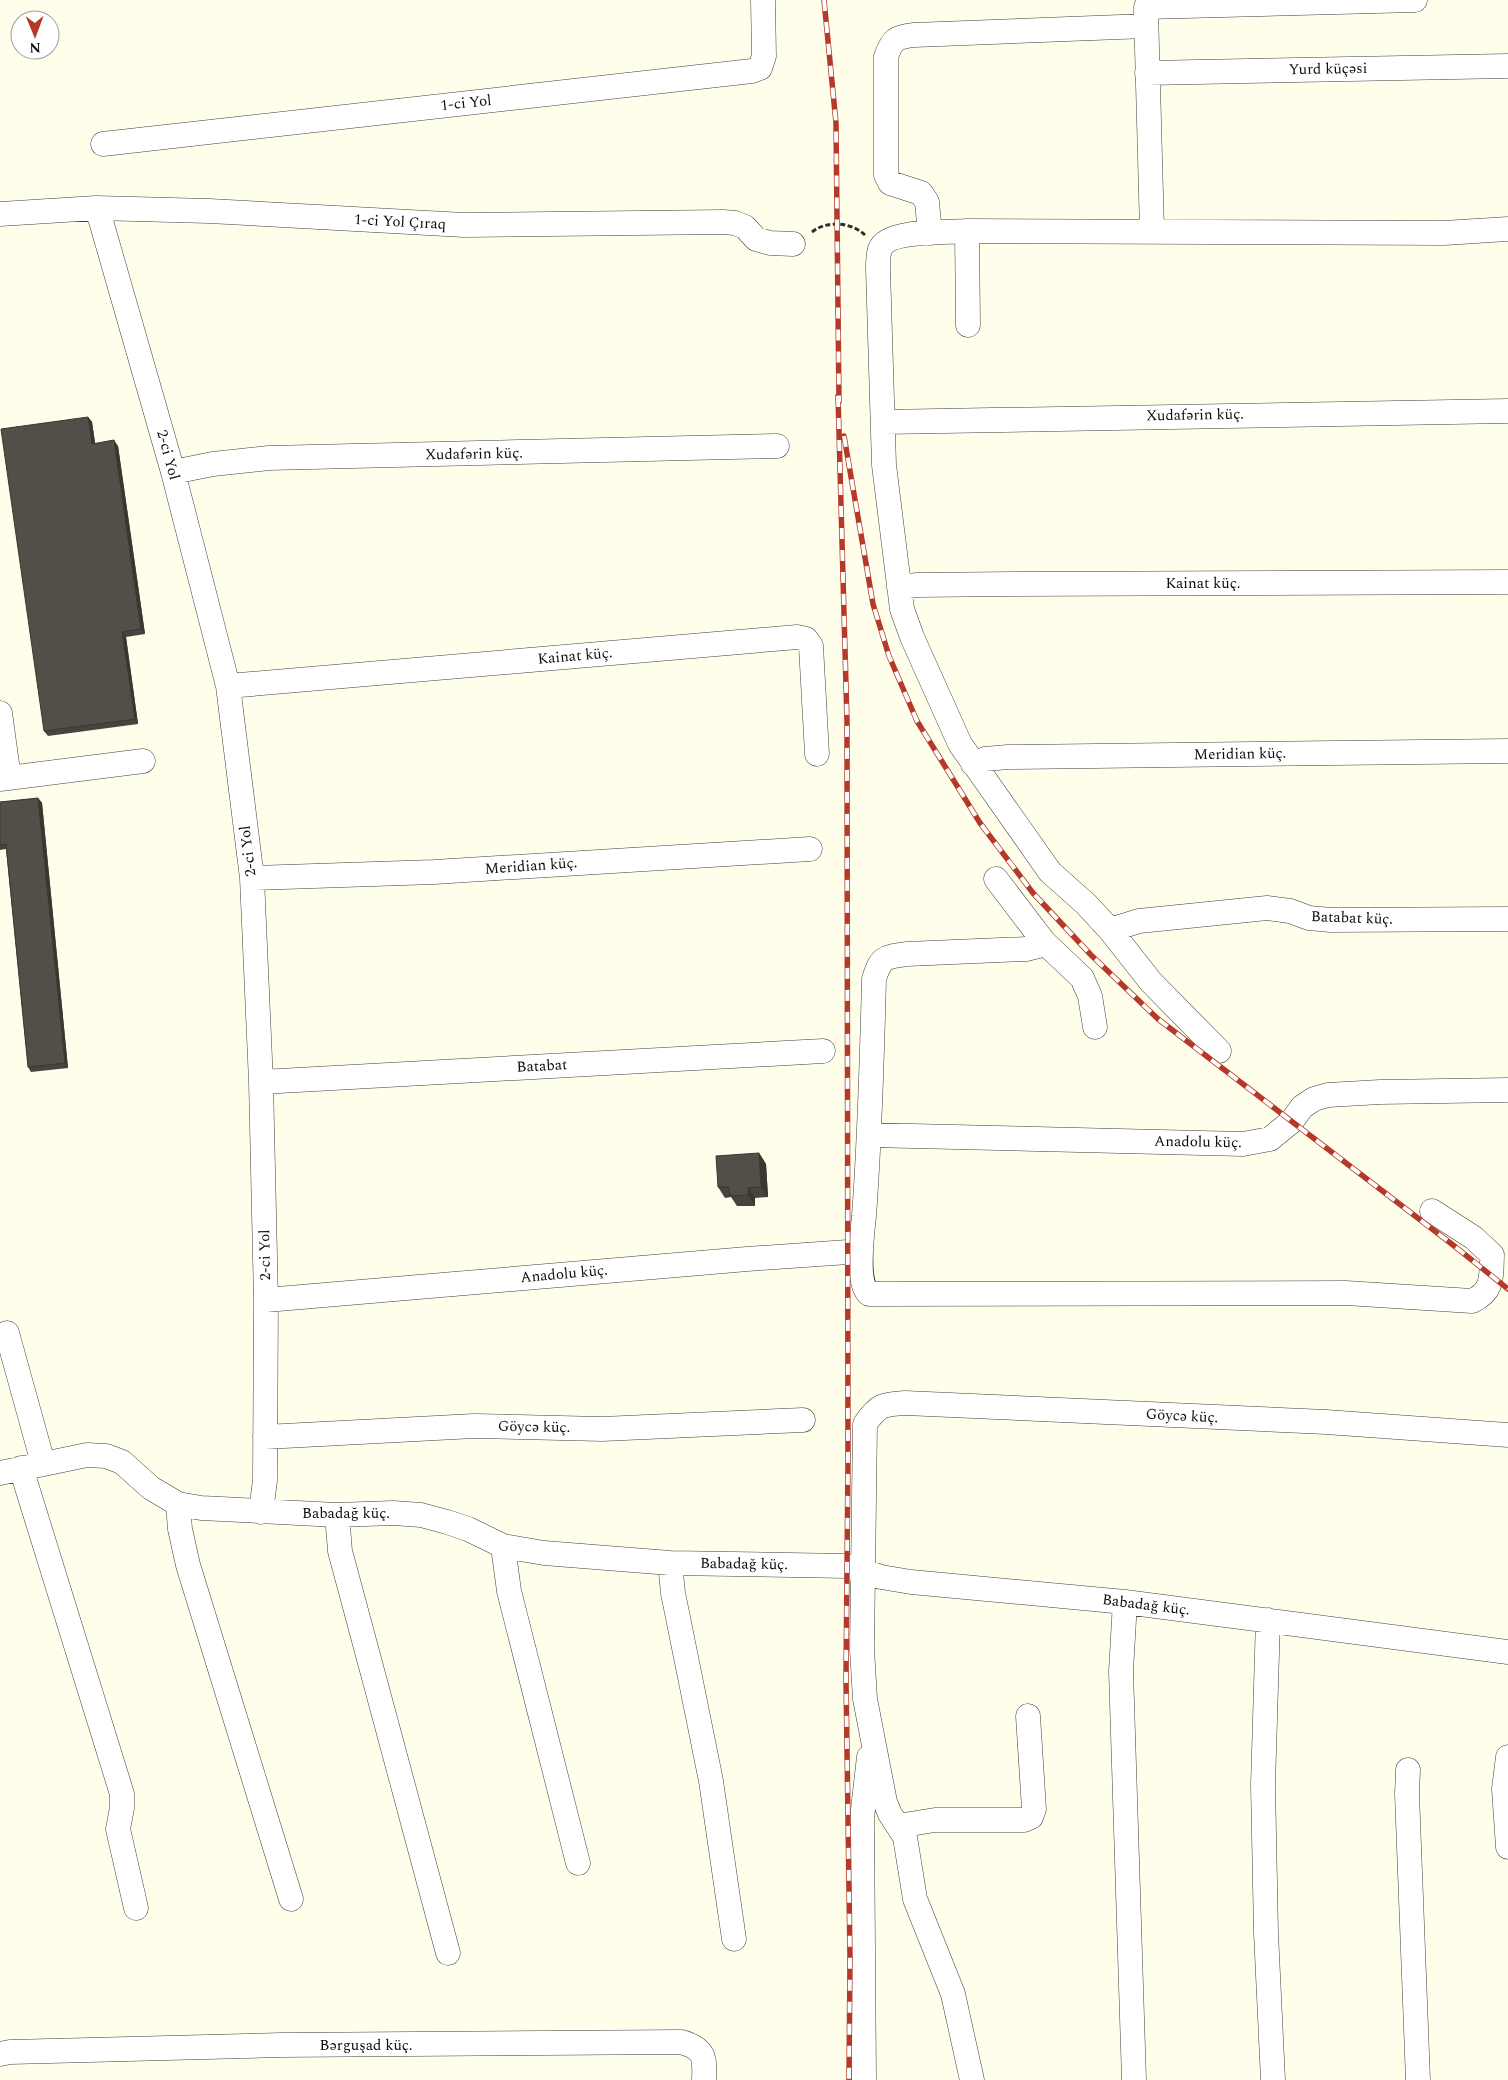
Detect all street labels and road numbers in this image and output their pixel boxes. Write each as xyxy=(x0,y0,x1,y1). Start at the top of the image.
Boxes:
street label: Yurd küçəsi xyxy=(1288,57,1368,81)
street label: 1-ci Yol xyxy=(439,89,493,117)
street label: 1-ci Yol Çıraq xyxy=(353,208,447,236)
street label: Xudafərin küç. xyxy=(1146,403,1244,427)
street label: 2-ci Yol xyxy=(150,427,186,483)
street label: Xudafərin küç. xyxy=(425,442,523,466)
street label: Kainat küç. xyxy=(1166,572,1241,595)
street label: Kainat küç. xyxy=(537,641,613,671)
street label: Meridian küç. xyxy=(1193,742,1287,766)
street label: 2-ci Yol xyxy=(233,824,263,878)
street label: Meridian küç. xyxy=(484,851,578,881)
street label: Batabat küç. xyxy=(1311,905,1393,931)
street label: Batabat xyxy=(516,1053,568,1079)
street label: Anadolu küç. xyxy=(1154,1130,1242,1154)
street label: 2-ci Yol xyxy=(253,1229,277,1281)
street label: Anadolu küç. xyxy=(519,1259,609,1289)
street label: Göycə küç. xyxy=(1145,1403,1219,1429)
street label: Göycə küç. xyxy=(498,1415,570,1439)
street label: Babadağ küç. xyxy=(302,1502,390,1525)
street label: Babadağ küç. xyxy=(700,1552,788,1576)
street label: Babadağ küç. xyxy=(1101,1588,1191,1622)
street label: Bərguşad küç. xyxy=(319,2034,413,2057)

